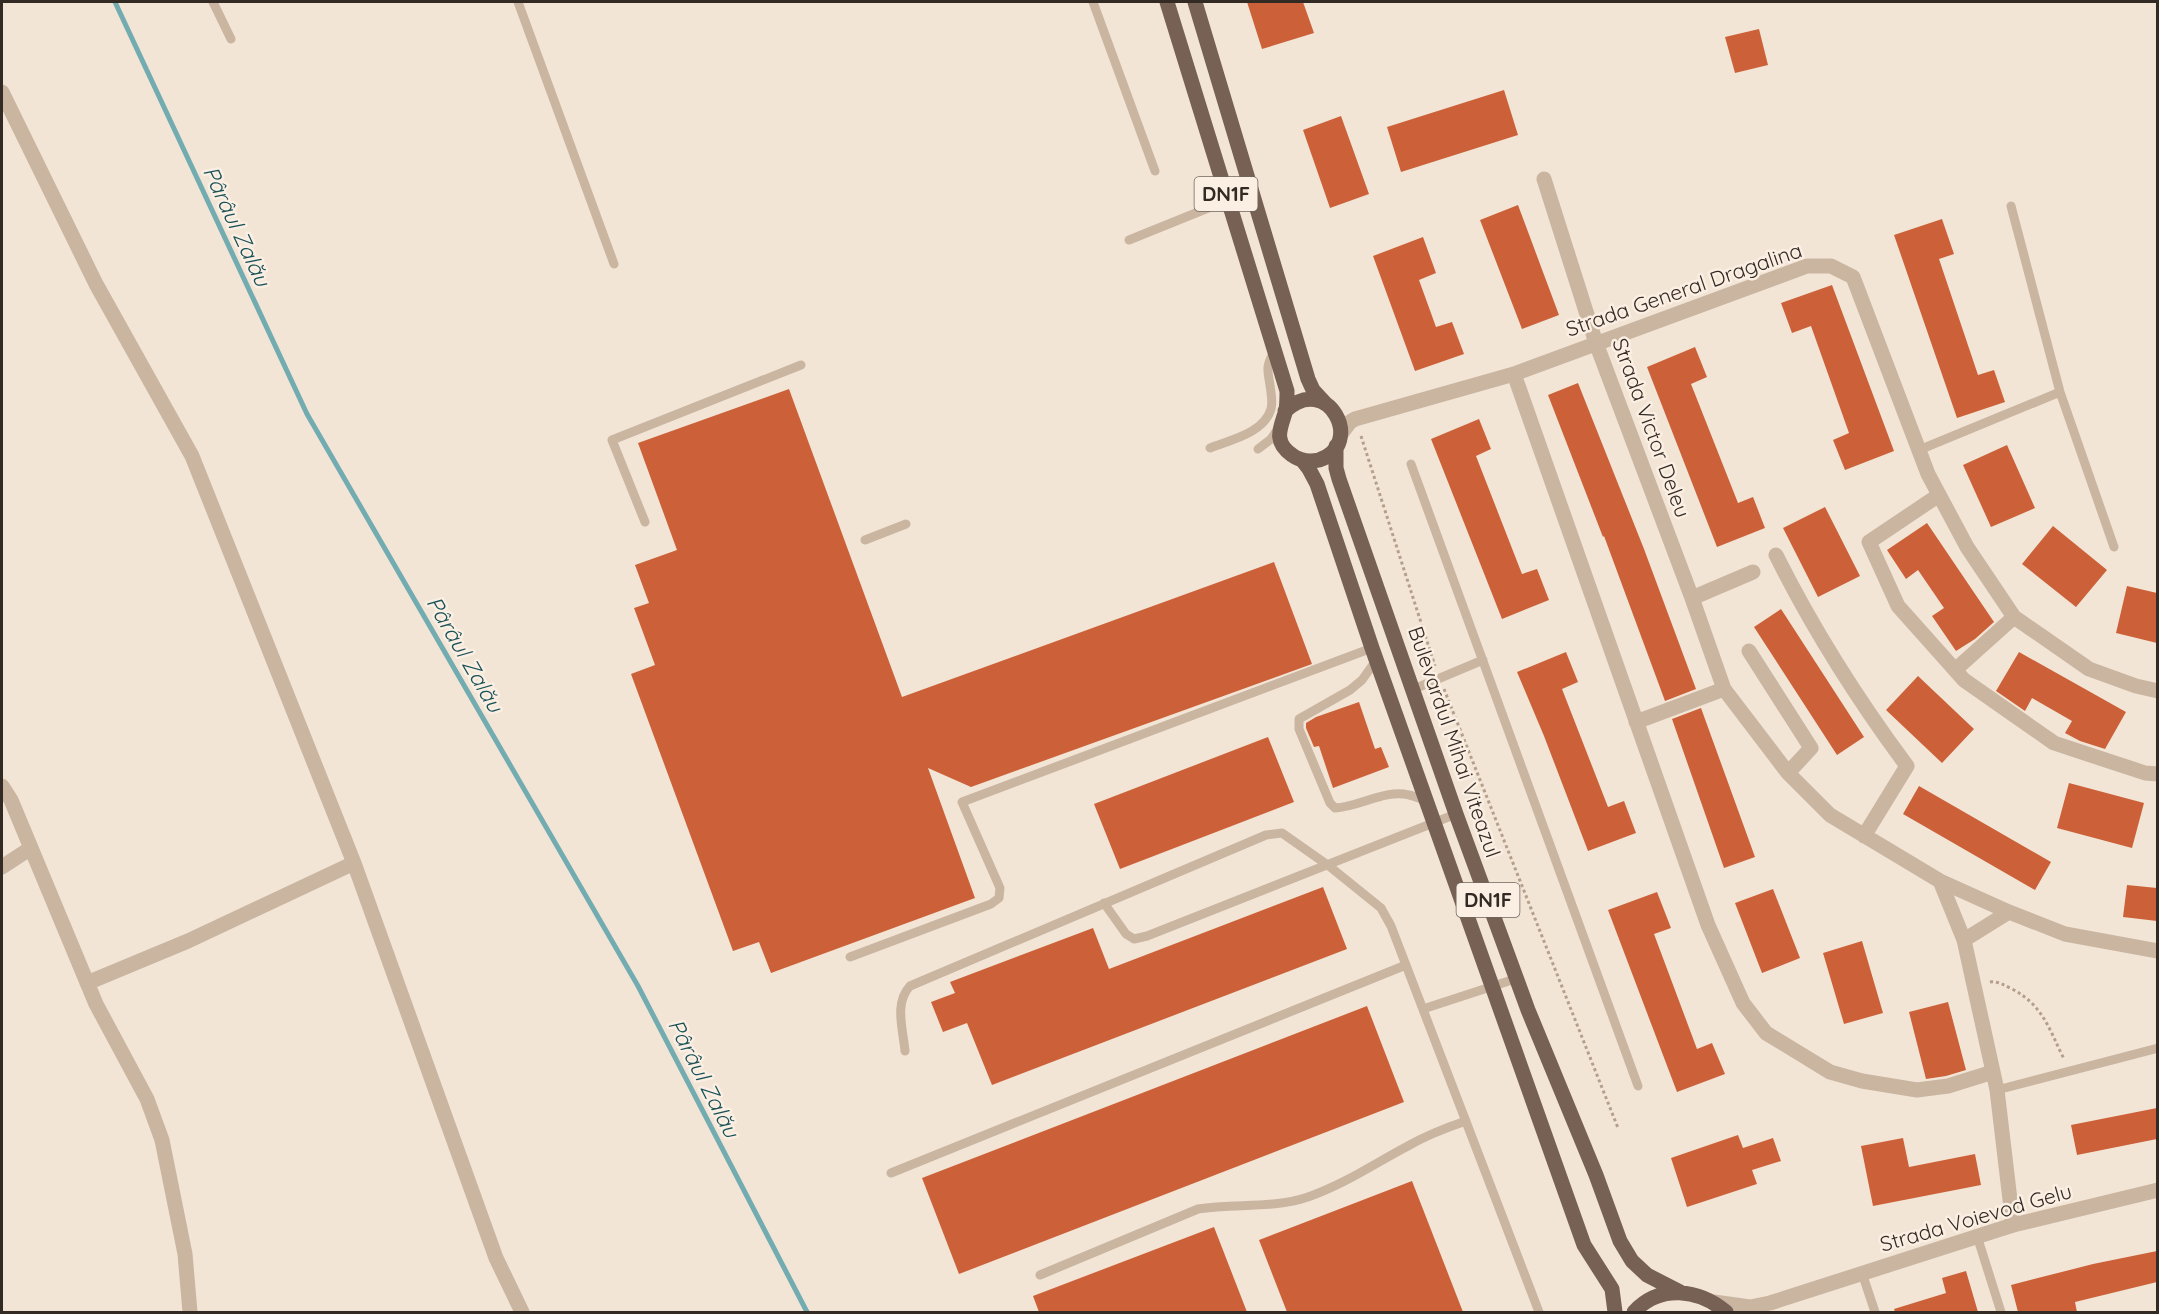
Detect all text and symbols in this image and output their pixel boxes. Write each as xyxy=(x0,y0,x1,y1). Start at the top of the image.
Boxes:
water label: Pârâul Zalău xyxy=(197,161,278,292)
road number: DN1F xyxy=(1194,177,1258,211)
street label: Strada General Dragalina xyxy=(1562,236,1805,342)
street label: Strada Victor Deleu xyxy=(1607,334,1696,521)
water label: Pârâul Zalău xyxy=(421,591,510,718)
street label: Bulevardul Mihai Viteazul xyxy=(1403,623,1507,861)
road number: DN1F xyxy=(1456,883,1520,917)
water label: Pârâul Zalău xyxy=(662,1014,747,1143)
street label: Strada Voievod Gelu xyxy=(1877,1177,2075,1257)

